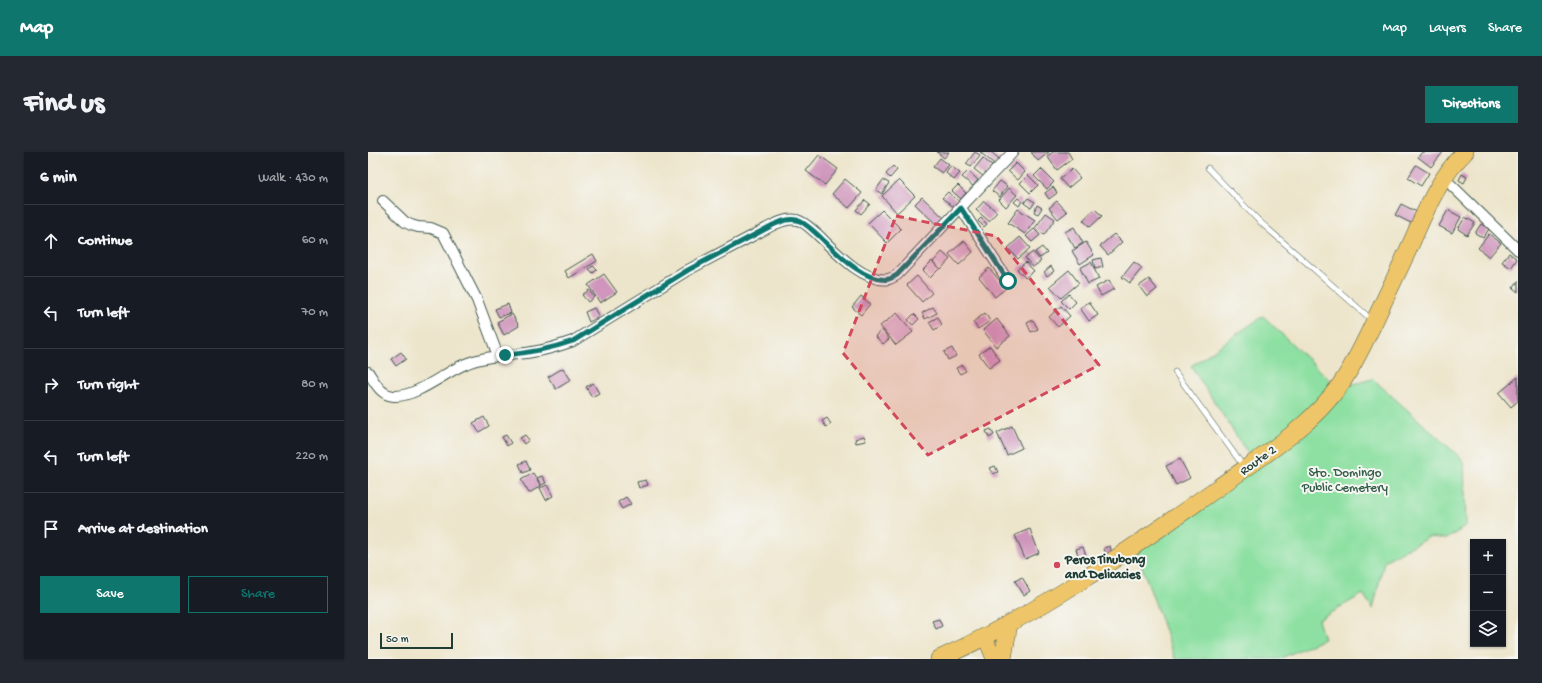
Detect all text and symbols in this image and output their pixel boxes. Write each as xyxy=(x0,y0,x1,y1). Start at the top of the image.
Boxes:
text: Map xyxy=(20,17,53,40)
text: Map xyxy=(1383,20,1407,37)
text: Layers xyxy=(1429,20,1466,37)
text: Share xyxy=(1488,20,1522,37)
button: Directions xyxy=(1425,86,1518,123)
text: Find us xyxy=(24,88,104,121)
text: 6 min xyxy=(40,168,76,188)
text: Walk · 430 m xyxy=(258,171,328,186)
icon: ahead xyxy=(40,230,62,252)
text: Continue xyxy=(78,232,132,250)
text: 60 m xyxy=(302,233,328,248)
route start xyxy=(999,272,1017,290)
icon: left xyxy=(40,302,62,324)
text: Turn left xyxy=(78,304,129,322)
text: 70 m xyxy=(302,305,328,320)
route end xyxy=(496,346,514,364)
icon: right xyxy=(40,374,62,396)
text: Turn right xyxy=(78,376,138,394)
text: 80 m xyxy=(301,377,328,392)
street label: Route 2 xyxy=(1237,443,1280,479)
icon: left xyxy=(40,446,62,468)
text: Turn left xyxy=(78,448,129,466)
text: 220 m xyxy=(296,449,328,464)
park label: Sto. Domingo Public Cemetery xyxy=(1301,466,1389,496)
icon: arrive xyxy=(40,518,62,540)
text: Arrive at destination xyxy=(78,520,208,538)
map controls xyxy=(1470,539,1506,647)
button: + xyxy=(1470,539,1506,575)
place label: Peros Tinubong and Delicacies xyxy=(1064,553,1146,583)
marker: Peros Tinubong and Delicacies xyxy=(1052,560,1062,570)
button: − xyxy=(1470,575,1506,611)
button: Save xyxy=(40,576,180,613)
button: Share xyxy=(188,576,328,613)
button: layers xyxy=(1470,611,1506,647)
scale bar xyxy=(380,631,453,650)
text: 50 m xyxy=(386,634,408,646)

